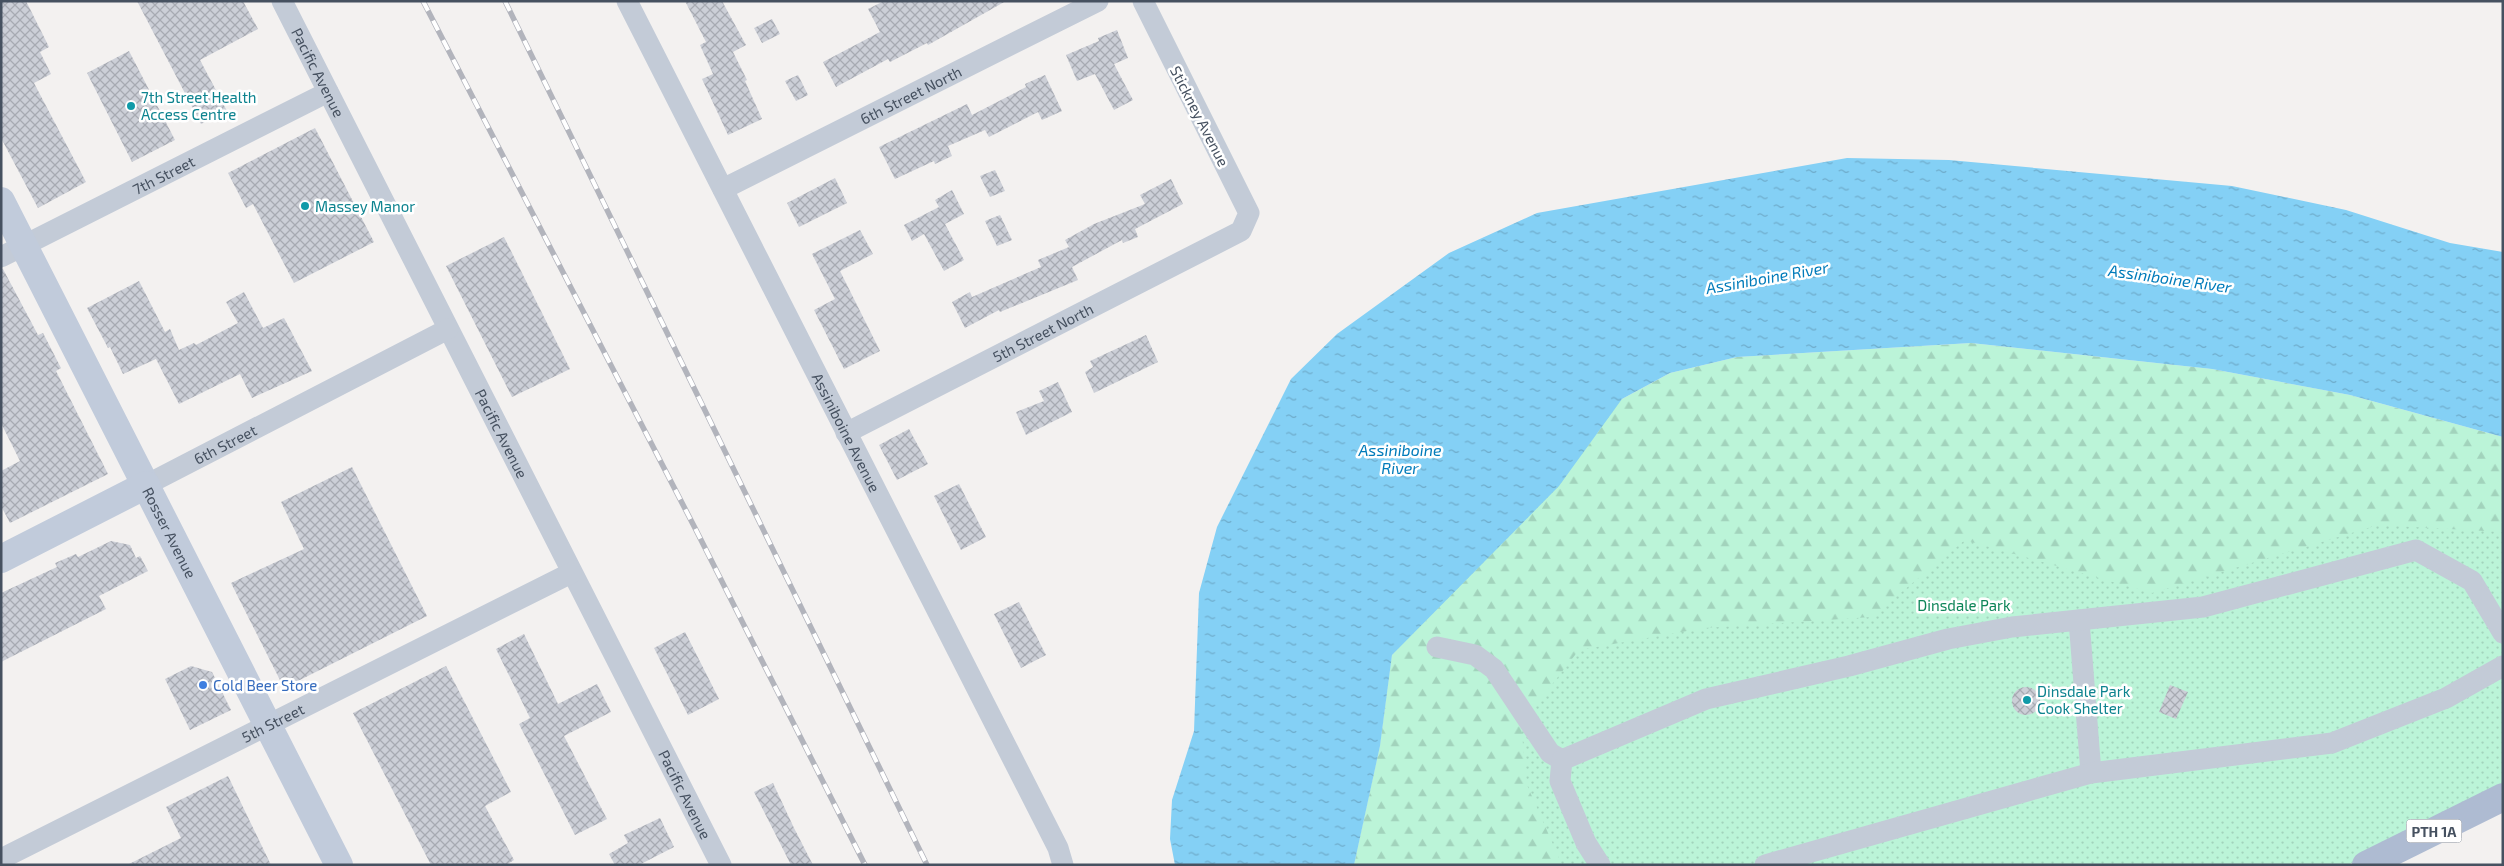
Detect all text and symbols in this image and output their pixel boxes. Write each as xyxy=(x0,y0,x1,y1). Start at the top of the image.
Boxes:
street label: Pacific Avenue xyxy=(288,25,348,120)
street label: 6th Street North xyxy=(857,62,964,128)
street label: Stickney Avenue xyxy=(1167,63,1233,169)
place label: 7th Street Health Access Centre xyxy=(141,88,257,123)
marker: 7th Street Health Access Centre xyxy=(125,100,137,112)
street label: 7th Street xyxy=(129,152,198,198)
place label: Massey Manor xyxy=(315,197,415,215)
marker: Massey Manor xyxy=(299,200,311,212)
water label: Assiniboine River xyxy=(1703,257,1830,297)
water label: Assiniboine River xyxy=(2106,260,2233,296)
street label: 5th Street North xyxy=(989,299,1096,366)
street label: Assiniboine Avenue xyxy=(809,370,884,495)
street label: Pacific Avenue xyxy=(472,386,532,481)
street label: 6th Street xyxy=(191,420,260,468)
water label: Assiniboine River xyxy=(1357,440,1442,477)
street label: Rosser Avenue xyxy=(139,484,200,581)
park label: Dinsdale Park xyxy=(1917,596,2011,614)
place label: Cold Beer Store xyxy=(213,676,317,694)
marker: Cold Beer Store xyxy=(197,679,209,691)
place label: Dinsdale Park Cook Shelter xyxy=(2037,682,2131,717)
marker: Dinsdale Park Cook Shelter xyxy=(2021,694,2033,706)
street label: 5th Street xyxy=(238,699,307,746)
street label: Pacific Avenue xyxy=(655,747,715,842)
road number: PTH 1A xyxy=(2406,819,2462,842)

